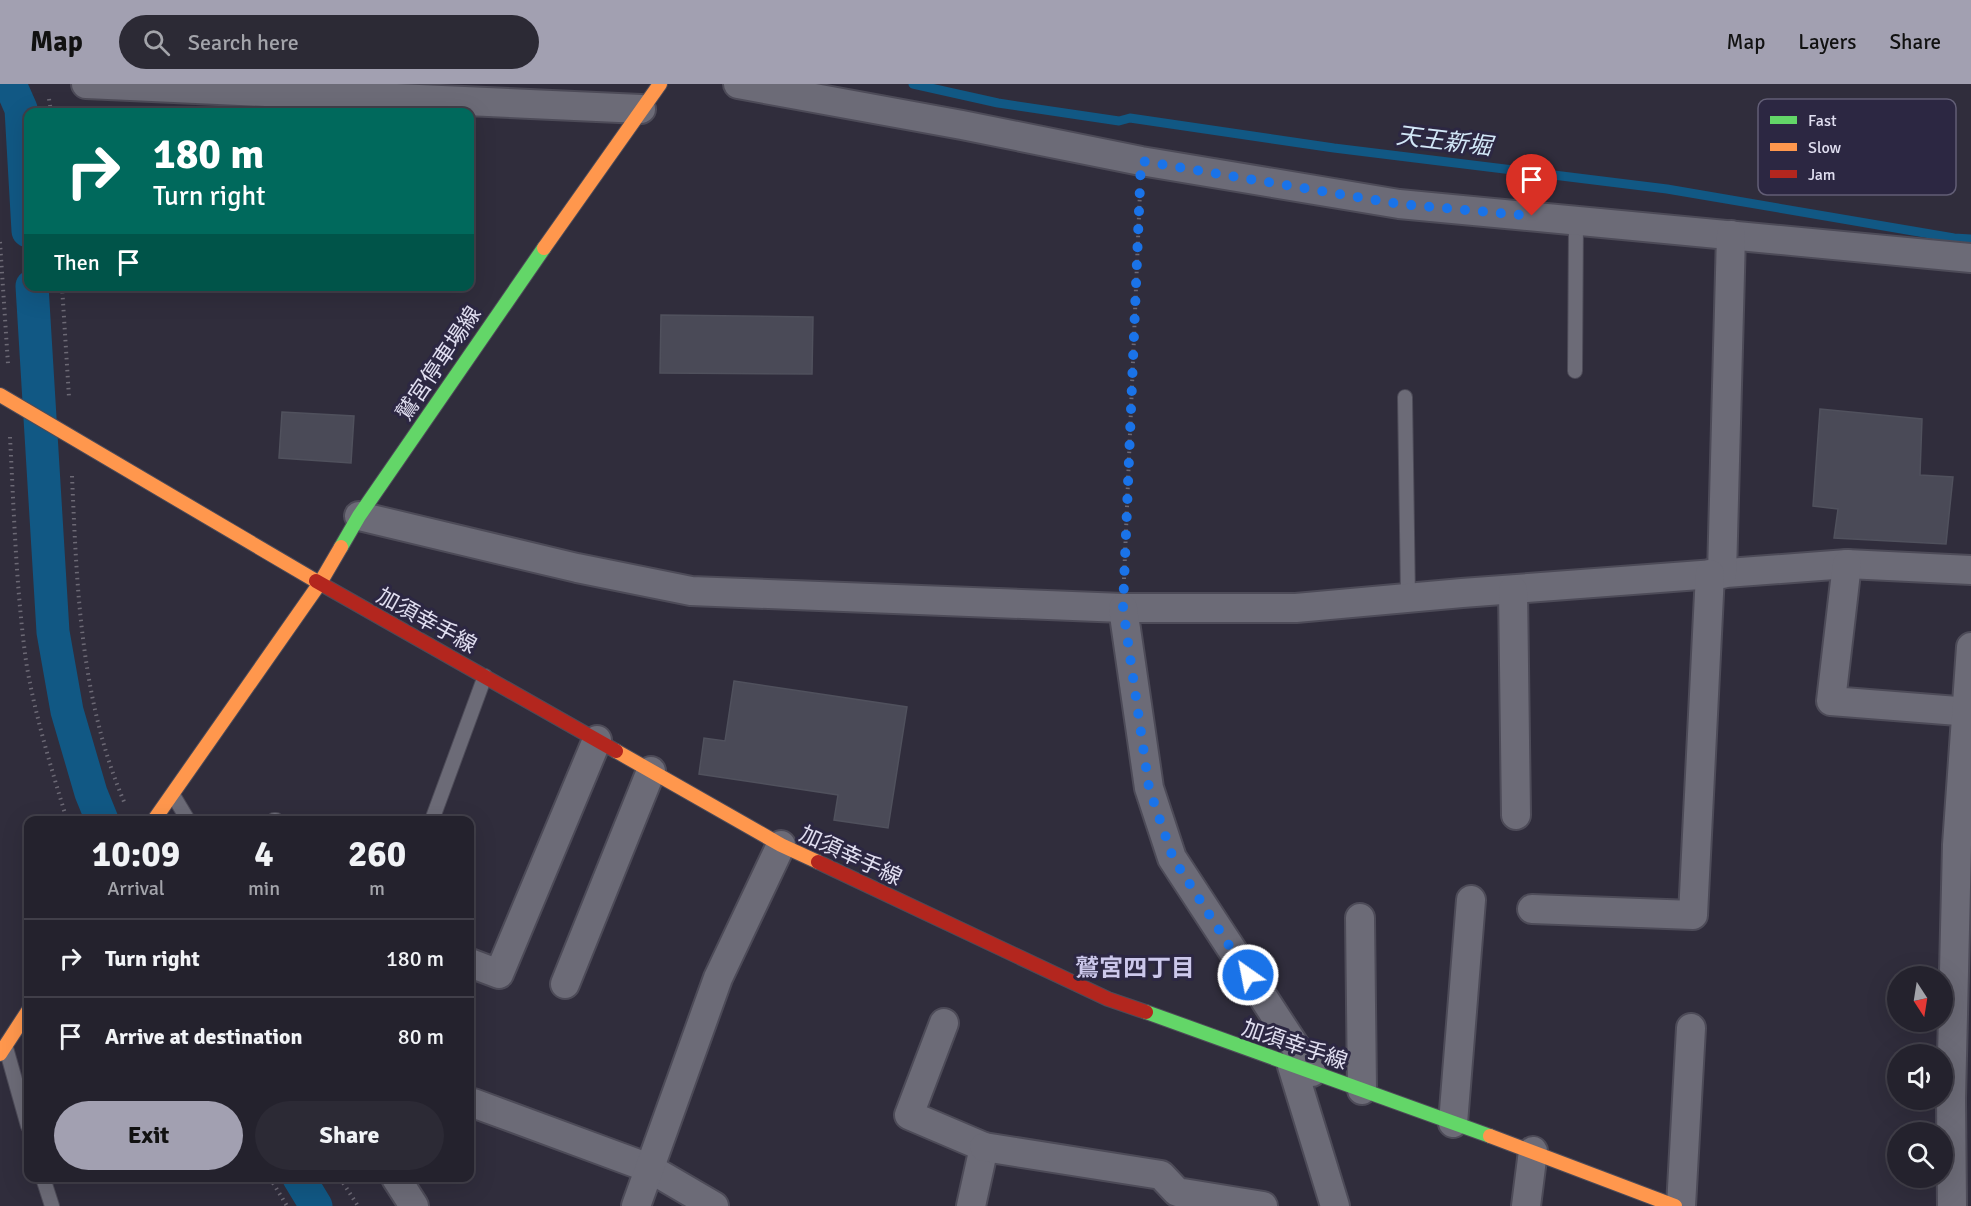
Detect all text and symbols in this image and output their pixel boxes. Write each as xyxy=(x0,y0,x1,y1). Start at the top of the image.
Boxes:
search box xyxy=(119,15,539,69)
text: Map xyxy=(30,25,83,59)
icon: search xyxy=(140,26,173,59)
text: Search here xyxy=(188,29,299,56)
text: Map xyxy=(1727,29,1765,55)
text: Layers xyxy=(1798,29,1856,55)
text: Share xyxy=(1889,29,1941,55)
legend xyxy=(1758,99,1956,195)
text: Fast xyxy=(1808,111,1837,131)
water label: 天王新堀 xyxy=(1395,120,1497,162)
text: 180 m xyxy=(153,129,264,180)
icon: right xyxy=(54,132,132,210)
text: Slow xyxy=(1808,138,1842,158)
pin xyxy=(1506,154,1557,216)
icon: arrive xyxy=(1515,163,1548,196)
text: Jam xyxy=(1808,165,1836,185)
text: Turn right xyxy=(153,180,266,213)
icon: arrive xyxy=(112,246,145,279)
text: Then xyxy=(54,249,100,276)
street label: 鷲宮停車場線 xyxy=(390,301,487,426)
street label: 加須幸手線 xyxy=(372,582,481,659)
street label: 加須幸手線 xyxy=(795,820,906,891)
text: 10:09 xyxy=(92,832,180,877)
text: 4 xyxy=(254,832,274,877)
text: 260 xyxy=(348,832,406,877)
text: Arrival xyxy=(107,876,165,901)
text: min xyxy=(248,876,280,901)
text: m xyxy=(369,876,385,901)
icon: right xyxy=(54,942,87,975)
position arrow xyxy=(1216,943,1280,1007)
text: Turn right xyxy=(105,945,200,972)
text: 180 m xyxy=(386,945,444,972)
district label: 鷲宮四丁目 xyxy=(1075,953,1195,983)
north arrow xyxy=(1887,966,1953,1032)
map controls xyxy=(1887,966,1953,1188)
street label: 加須幸手線 xyxy=(1238,1014,1351,1075)
icon: arrive xyxy=(54,1020,87,1053)
text: Arrive at destination xyxy=(105,1023,302,1050)
text: 80 m xyxy=(398,1023,444,1050)
button: sound xyxy=(1887,1044,1953,1110)
button: Exit xyxy=(54,1101,243,1170)
button: Share xyxy=(255,1101,444,1170)
button: search xyxy=(1887,1122,1953,1188)

